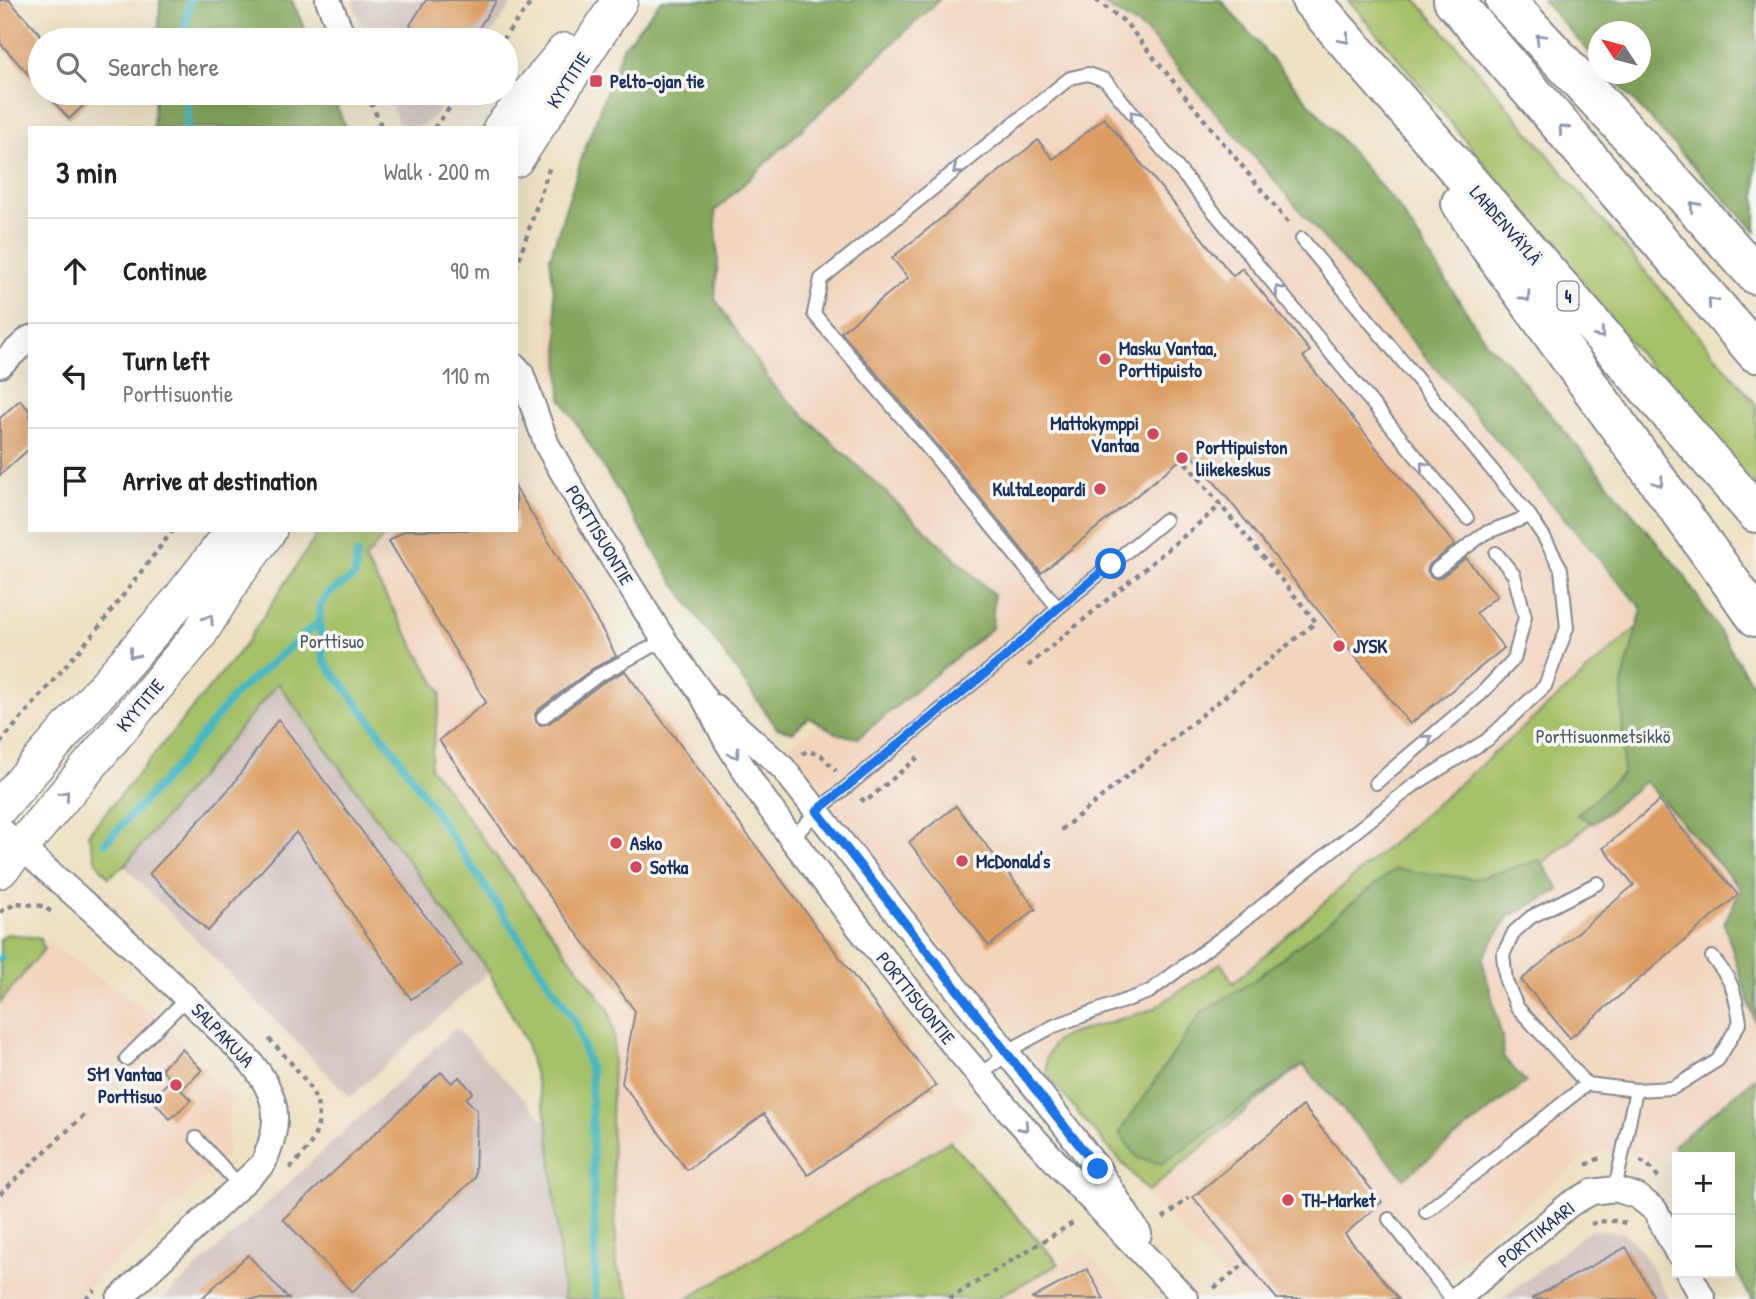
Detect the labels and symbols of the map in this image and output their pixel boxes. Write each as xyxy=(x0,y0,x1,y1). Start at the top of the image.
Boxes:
north arrow xyxy=(1588,21,1651,84)
one-way arrow xyxy=(1337,31,1349,44)
one-way arrow xyxy=(1536,33,1549,46)
street label: KYYTITIE xyxy=(540,46,596,113)
place label: Pelto-ojan tie xyxy=(610,68,705,94)
marker: Pelto-ojan tie xyxy=(588,73,604,89)
one-way arrow xyxy=(1130,111,1142,124)
one-way arrow xyxy=(1559,124,1571,137)
one-way arrow xyxy=(952,161,964,174)
street label: LAHDENVÄYLÄ xyxy=(1464,180,1548,270)
one-way arrow xyxy=(1690,201,1702,214)
road number: 4 xyxy=(1558,282,1578,310)
one-way arrow xyxy=(1275,286,1287,299)
one-way arrow xyxy=(1518,289,1530,302)
one-way arrow xyxy=(1708,297,1720,310)
one-way arrow xyxy=(1592,325,1605,338)
place label: Masku Vantaa, Porttipuisto xyxy=(1119,335,1217,384)
marker: Masku Vantaa, Porttipuisto xyxy=(1097,351,1113,367)
place label: Mattokymppi Vantaa xyxy=(1050,410,1140,458)
marker: Mattokymppi Vantaa xyxy=(1145,426,1161,442)
place label: Porttipuiston liikekeskus xyxy=(1196,434,1288,482)
marker: Porttipuiston liikekeskus xyxy=(1174,450,1190,466)
one-way arrow xyxy=(1420,461,1432,474)
one-way arrow xyxy=(1651,474,1663,487)
place label: KultaLeopardi xyxy=(993,476,1086,503)
street label: PORTTISUONTIE xyxy=(560,480,640,590)
marker: KultaLeopardi xyxy=(1092,481,1108,497)
route start xyxy=(1095,548,1126,579)
one-way arrow xyxy=(200,613,213,626)
park label: Porttisuo xyxy=(300,628,364,654)
place label: JYSK xyxy=(1353,633,1387,659)
marker: JYSK xyxy=(1331,638,1347,654)
one-way arrow xyxy=(129,645,141,658)
street label: KYYTITIE xyxy=(110,672,170,737)
park label: Porttisuonmetsikkö xyxy=(1536,723,1671,749)
one-way arrow xyxy=(1419,735,1432,747)
one-way arrow xyxy=(726,746,739,759)
one-way arrow xyxy=(57,790,69,803)
place label: Asko xyxy=(630,830,662,856)
marker: Asko xyxy=(608,835,624,851)
place label: McDonald's xyxy=(976,848,1051,874)
marker: McDonald's xyxy=(954,853,970,869)
place label: Sotka xyxy=(650,854,689,880)
marker: Sotka xyxy=(628,859,644,875)
street label: PORTTISUONTIE xyxy=(871,946,962,1050)
street label: SALPAKUJA xyxy=(186,997,260,1073)
place label: St1 Vantaa Porttisuo xyxy=(87,1061,163,1109)
marker: St1 Vantaa Porttisuo xyxy=(168,1077,184,1093)
one-way arrow xyxy=(1016,1119,1029,1132)
route end xyxy=(1082,1153,1113,1184)
place label: TH-Market xyxy=(1301,1187,1377,1213)
marker: TH-Market xyxy=(1280,1192,1296,1208)
street label: PORTTIKAARI xyxy=(1492,1195,1580,1273)

